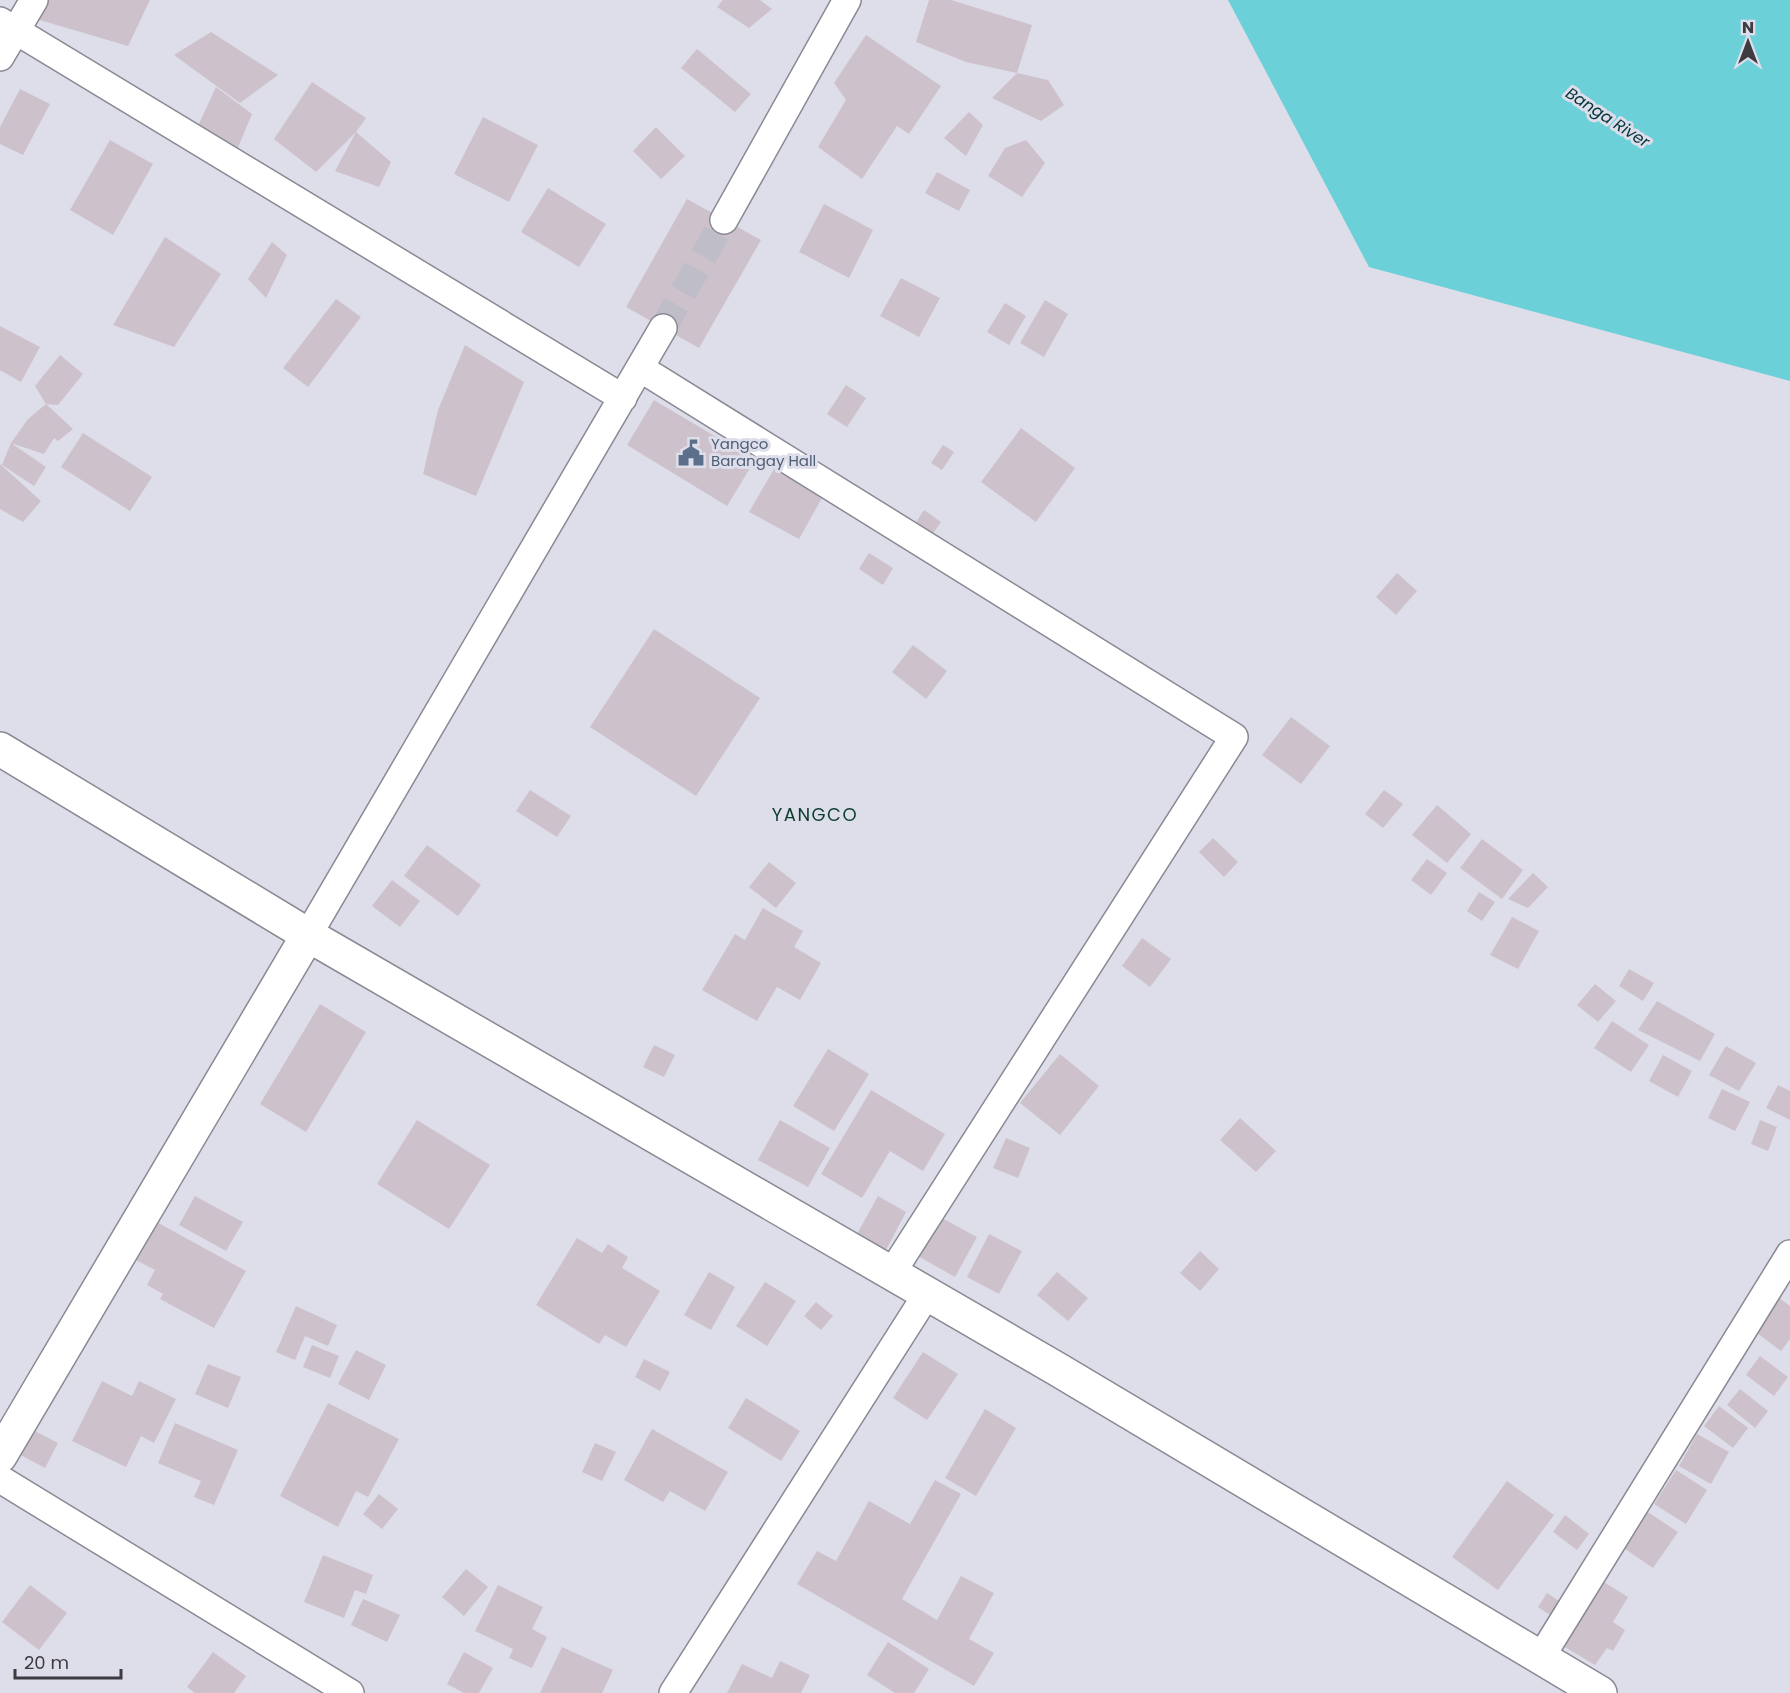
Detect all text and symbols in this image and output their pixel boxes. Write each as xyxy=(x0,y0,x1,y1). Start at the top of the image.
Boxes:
north arrow xyxy=(1718,12,1778,72)
text: N xyxy=(1742,16,1754,39)
water label: Banga River xyxy=(1561,82,1655,154)
place label: Yangco Barangay Hall xyxy=(711,433,816,471)
public building icon: Yangco Barangay Hall xyxy=(676,438,706,468)
district label: YANGCO xyxy=(772,802,858,827)
scale bar xyxy=(15,1642,122,1680)
text: 20 m xyxy=(24,1650,69,1675)

